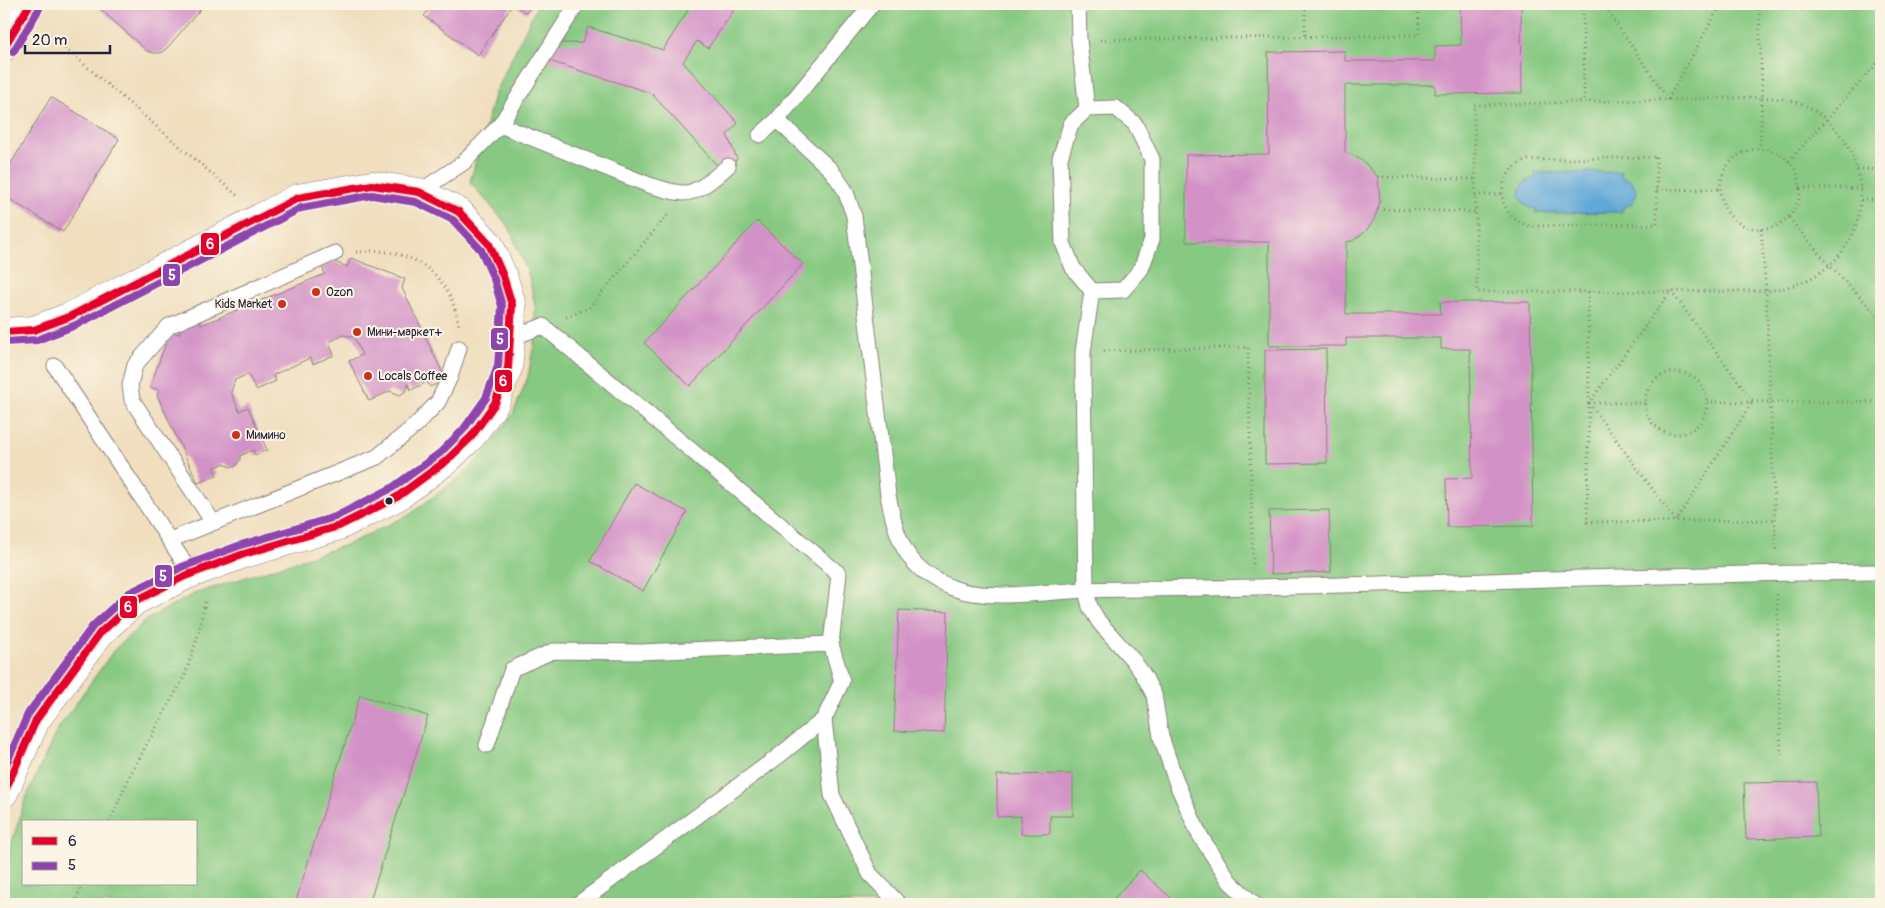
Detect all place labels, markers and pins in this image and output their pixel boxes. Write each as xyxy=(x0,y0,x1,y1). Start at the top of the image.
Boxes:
place label: Ozon xyxy=(326,285,353,300)
marker: Ozon xyxy=(310,286,322,298)
place label: Kids Market xyxy=(215,297,272,312)
marker: Kids Market xyxy=(276,298,288,310)
place label: Мини-маркет+ xyxy=(367,325,443,340)
marker: Мини-маркет+ xyxy=(351,326,363,338)
place label: Locals Coffee xyxy=(378,369,447,384)
marker: Locals Coffee xyxy=(362,370,374,382)
place label: Мимино xyxy=(246,428,286,443)
marker: Мимино xyxy=(230,429,242,441)
unlabelled marker xyxy=(384,496,394,506)

